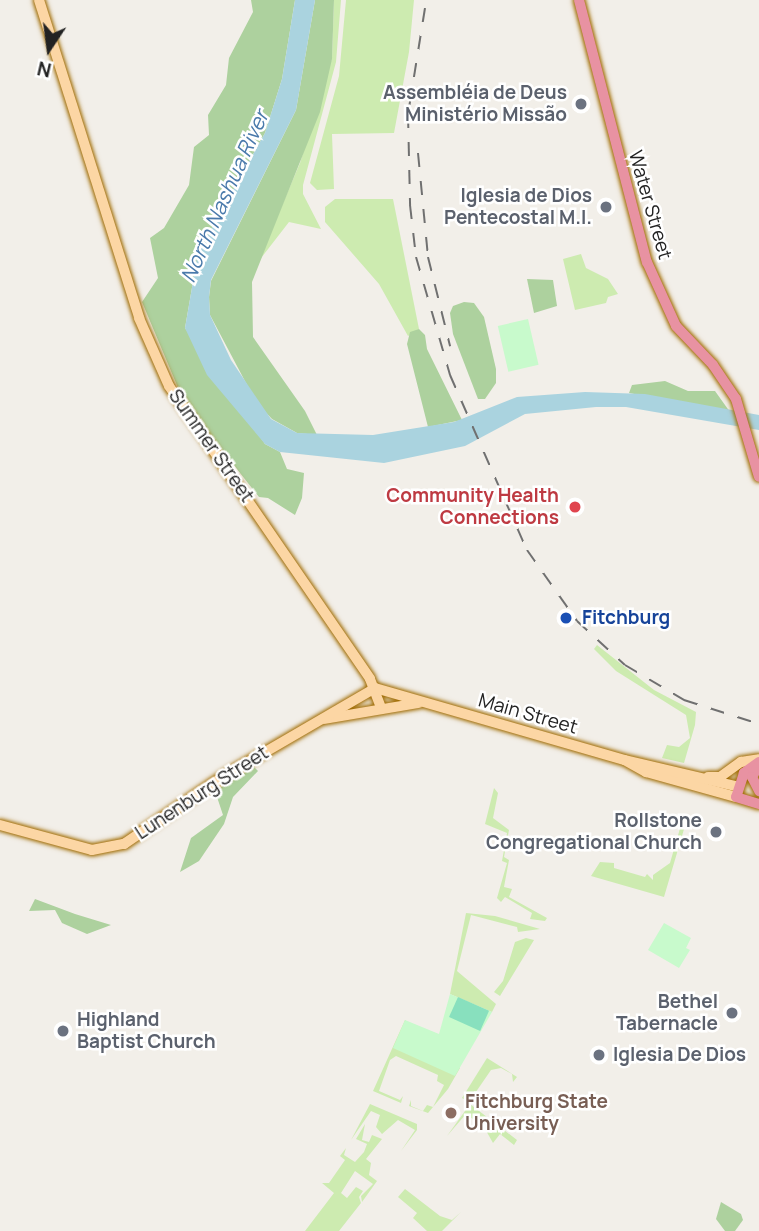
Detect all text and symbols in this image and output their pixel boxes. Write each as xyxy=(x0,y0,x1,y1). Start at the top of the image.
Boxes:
north arrow xyxy=(14,14,84,84)
text: N xyxy=(35,55,54,84)
place label: Assembléia de Deus Ministério Missão xyxy=(383,82,567,126)
marker: Assembléia de Deus Ministério Missão xyxy=(573,96,589,112)
water label: North Nashua River xyxy=(175,106,273,286)
street label: Water Street xyxy=(624,148,676,262)
place label: Iglesia de Dios Pentecostal M.I. xyxy=(444,185,592,229)
marker: Iglesia de Dios Pentecostal M.I. xyxy=(598,199,614,215)
street label: Summer Street xyxy=(164,385,258,507)
place label: Community Health Connections xyxy=(386,485,559,529)
marker: Community Health Connections xyxy=(565,497,585,517)
place label: Fitchburg xyxy=(582,607,670,629)
marker: Fitchburg xyxy=(556,608,576,628)
street label: Main Street xyxy=(476,689,580,739)
street label: Lunenburg Street xyxy=(131,741,273,845)
place label: Rollstone Congregational Church xyxy=(486,810,702,854)
marker: Rollstone Congregational Church xyxy=(708,824,724,840)
place label: Bethel Tabernacle xyxy=(616,991,718,1035)
marker: Bethel Tabernacle xyxy=(724,1005,740,1021)
place label: Highland Baptist Church xyxy=(77,1009,216,1053)
marker: Highland Baptist Church xyxy=(55,1023,71,1039)
place label: Iglesia De Dios xyxy=(613,1044,746,1066)
marker: Iglesia De Dios xyxy=(591,1047,607,1063)
place label: Fitchburg State University xyxy=(465,1091,608,1135)
marker: Fitchburg State University xyxy=(443,1105,459,1121)

